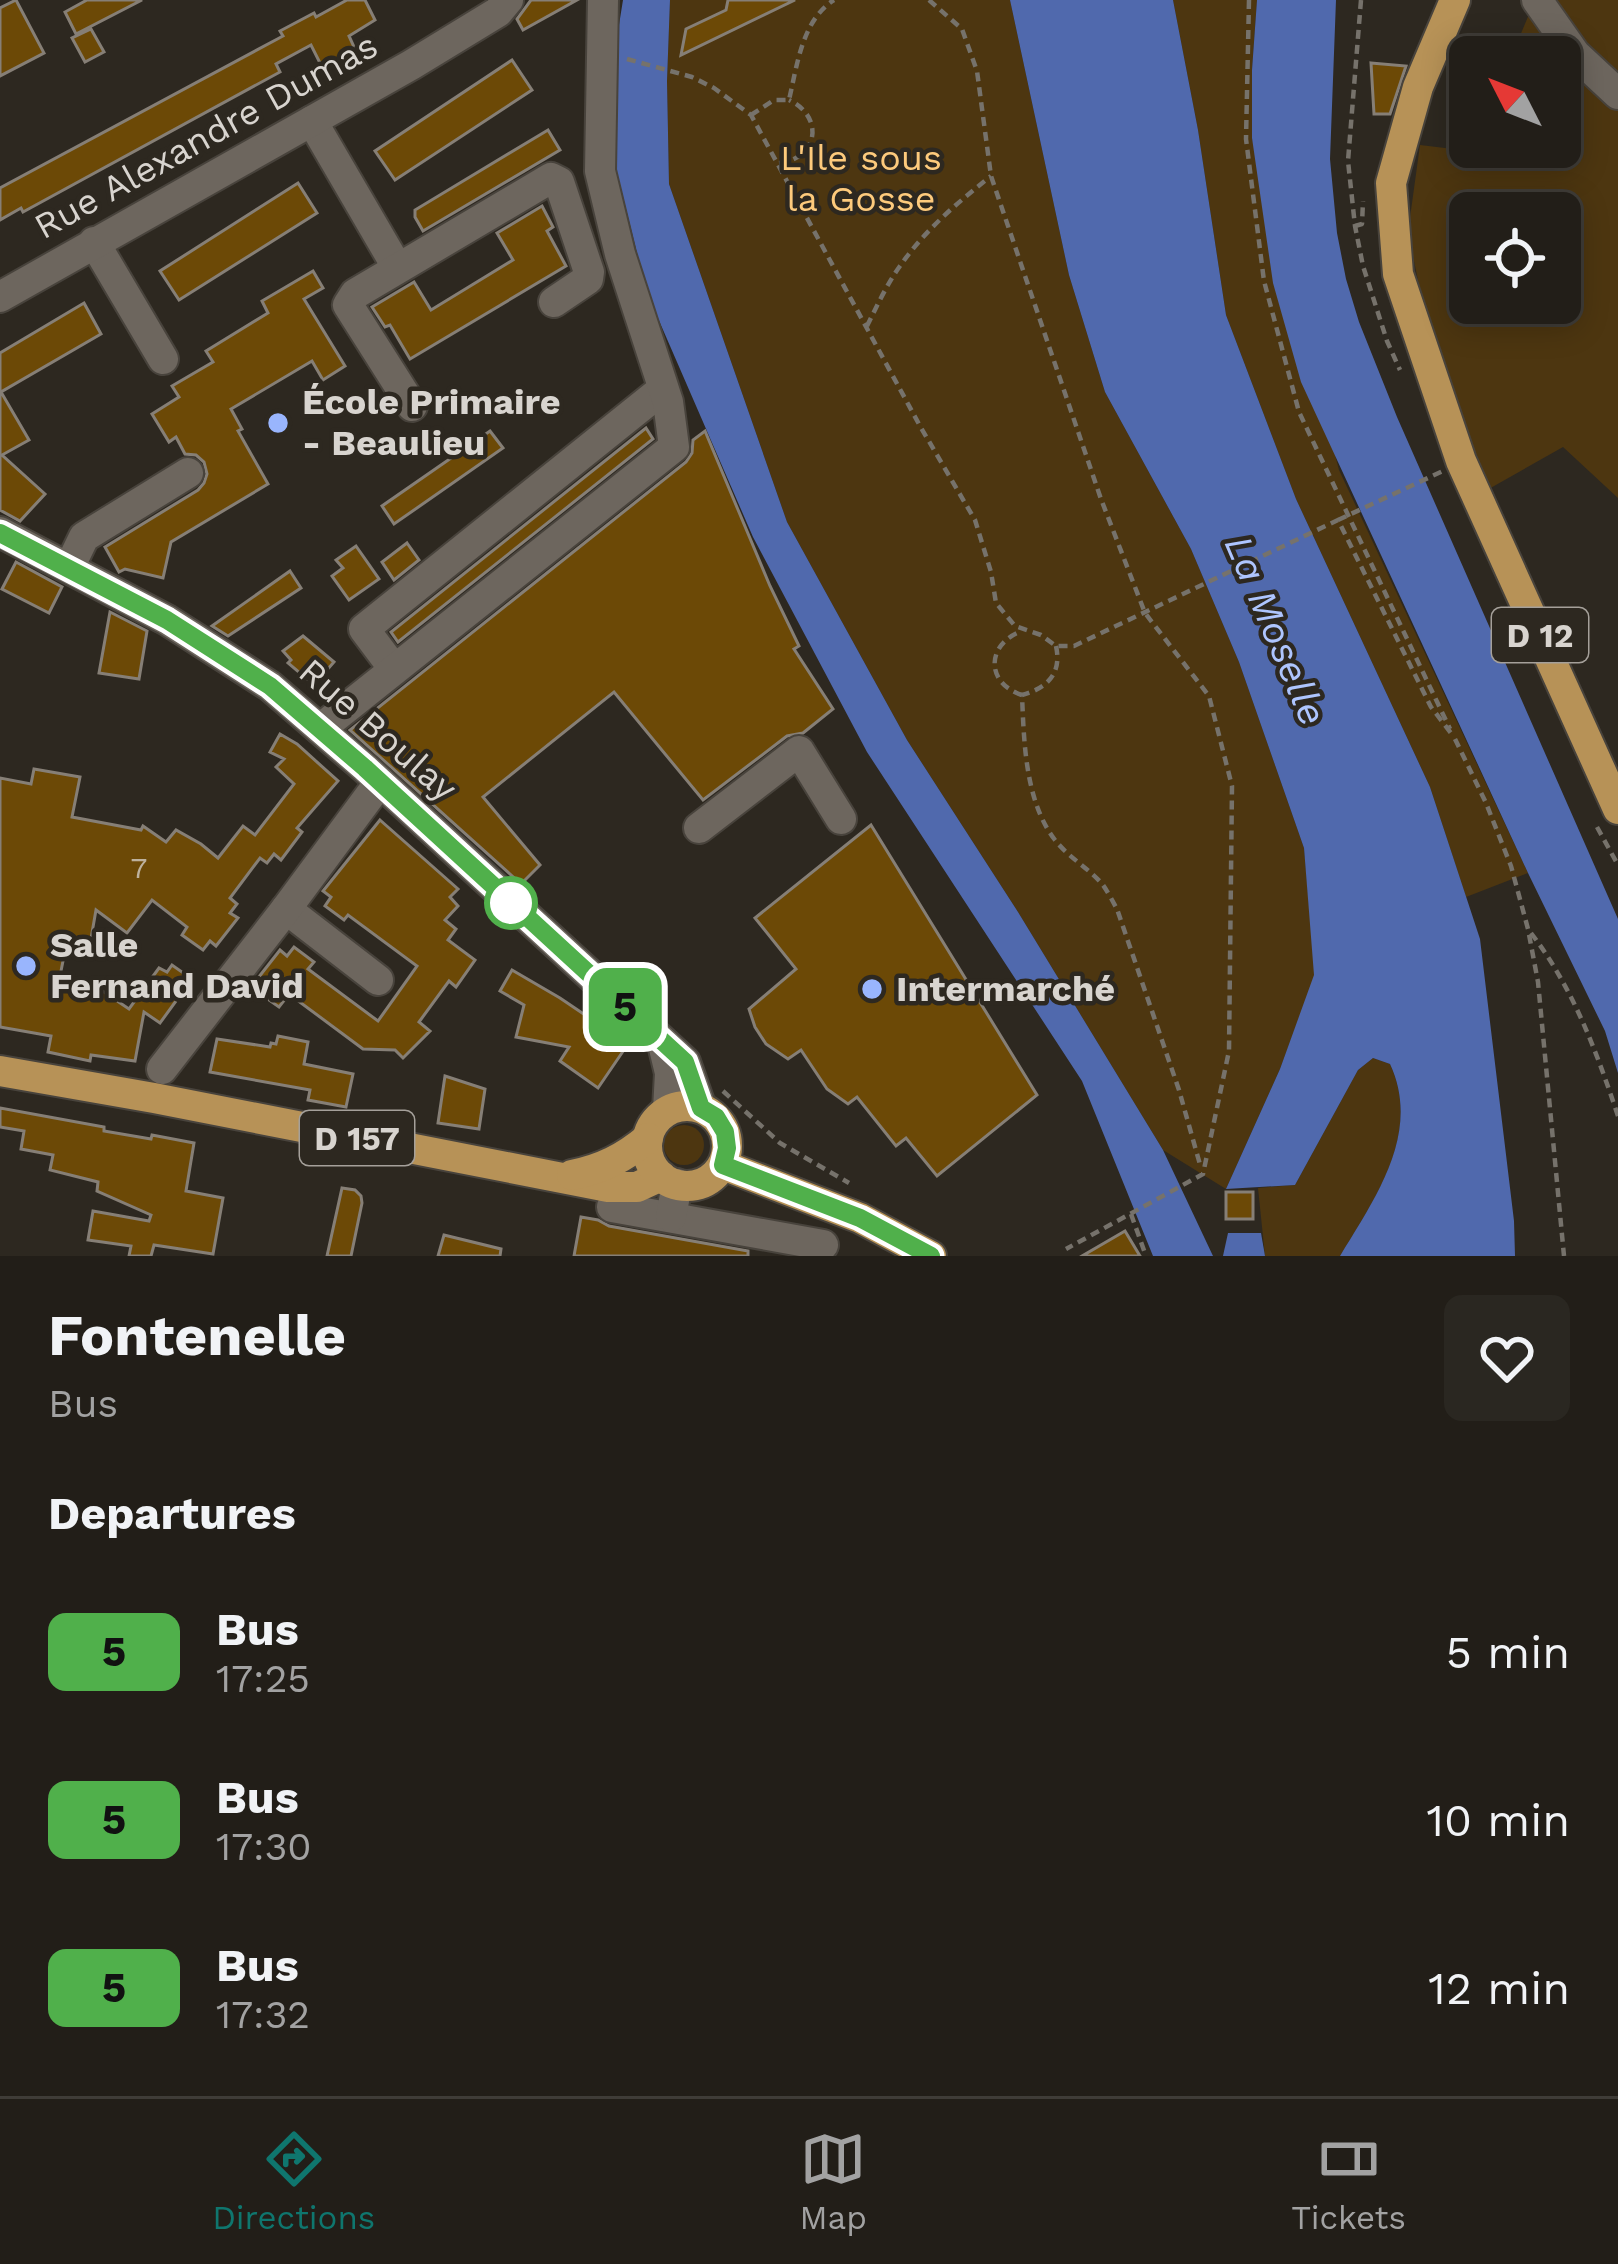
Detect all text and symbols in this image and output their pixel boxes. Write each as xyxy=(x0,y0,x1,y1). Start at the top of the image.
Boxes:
street label: Rue Alexandre Dumas xyxy=(27,24,385,248)
north arrow xyxy=(1449,36,1581,168)
map controls xyxy=(1449,36,1581,324)
park label: L'Ile sous la Gosse xyxy=(780,137,942,220)
button: locate xyxy=(1449,192,1581,324)
place label: École Primaire - Beaulieu xyxy=(302,381,561,464)
marker: École Primaire - Beaulieu xyxy=(265,410,291,436)
water label: La Moselle xyxy=(1216,528,1336,732)
road number: D 12 xyxy=(1492,608,1588,662)
street label: Rue Boulay xyxy=(291,650,466,810)
house number: 7 xyxy=(131,850,147,885)
unlabelled marker xyxy=(486,878,536,928)
place label: Salle Fernand David xyxy=(50,924,304,1007)
marker: Salle Fernand David xyxy=(13,953,39,979)
line badge: 5 xyxy=(586,968,664,1046)
place label: Intermarché xyxy=(896,968,1115,1010)
marker: Intermarché xyxy=(859,976,885,1002)
text: 5 xyxy=(613,982,637,1031)
road number: D 157 xyxy=(300,1111,414,1165)
button: heart xyxy=(1444,1295,1570,1421)
text: Fontenelle xyxy=(48,1302,346,1369)
text: Bus xyxy=(48,1381,118,1426)
text: Departures xyxy=(48,1487,296,1540)
text: Bus xyxy=(216,1603,299,1656)
text: 5 min xyxy=(1446,1626,1570,1679)
text: 5 xyxy=(102,1627,126,1676)
text: 17:25 xyxy=(216,1656,310,1701)
text: Bus xyxy=(216,1771,299,1824)
text: 10 min xyxy=(1426,1794,1570,1847)
text: 5 xyxy=(102,1795,126,1844)
text: 17:30 xyxy=(216,1824,312,1869)
text: Bus xyxy=(216,1939,299,1992)
text: 12 min xyxy=(1428,1962,1570,2015)
text: 5 xyxy=(102,1963,126,2012)
text: 17:32 xyxy=(216,1992,310,2037)
tab: Directions xyxy=(212,2126,375,2237)
tab: Map xyxy=(800,2126,867,2237)
tab: Tickets xyxy=(1291,2126,1406,2237)

